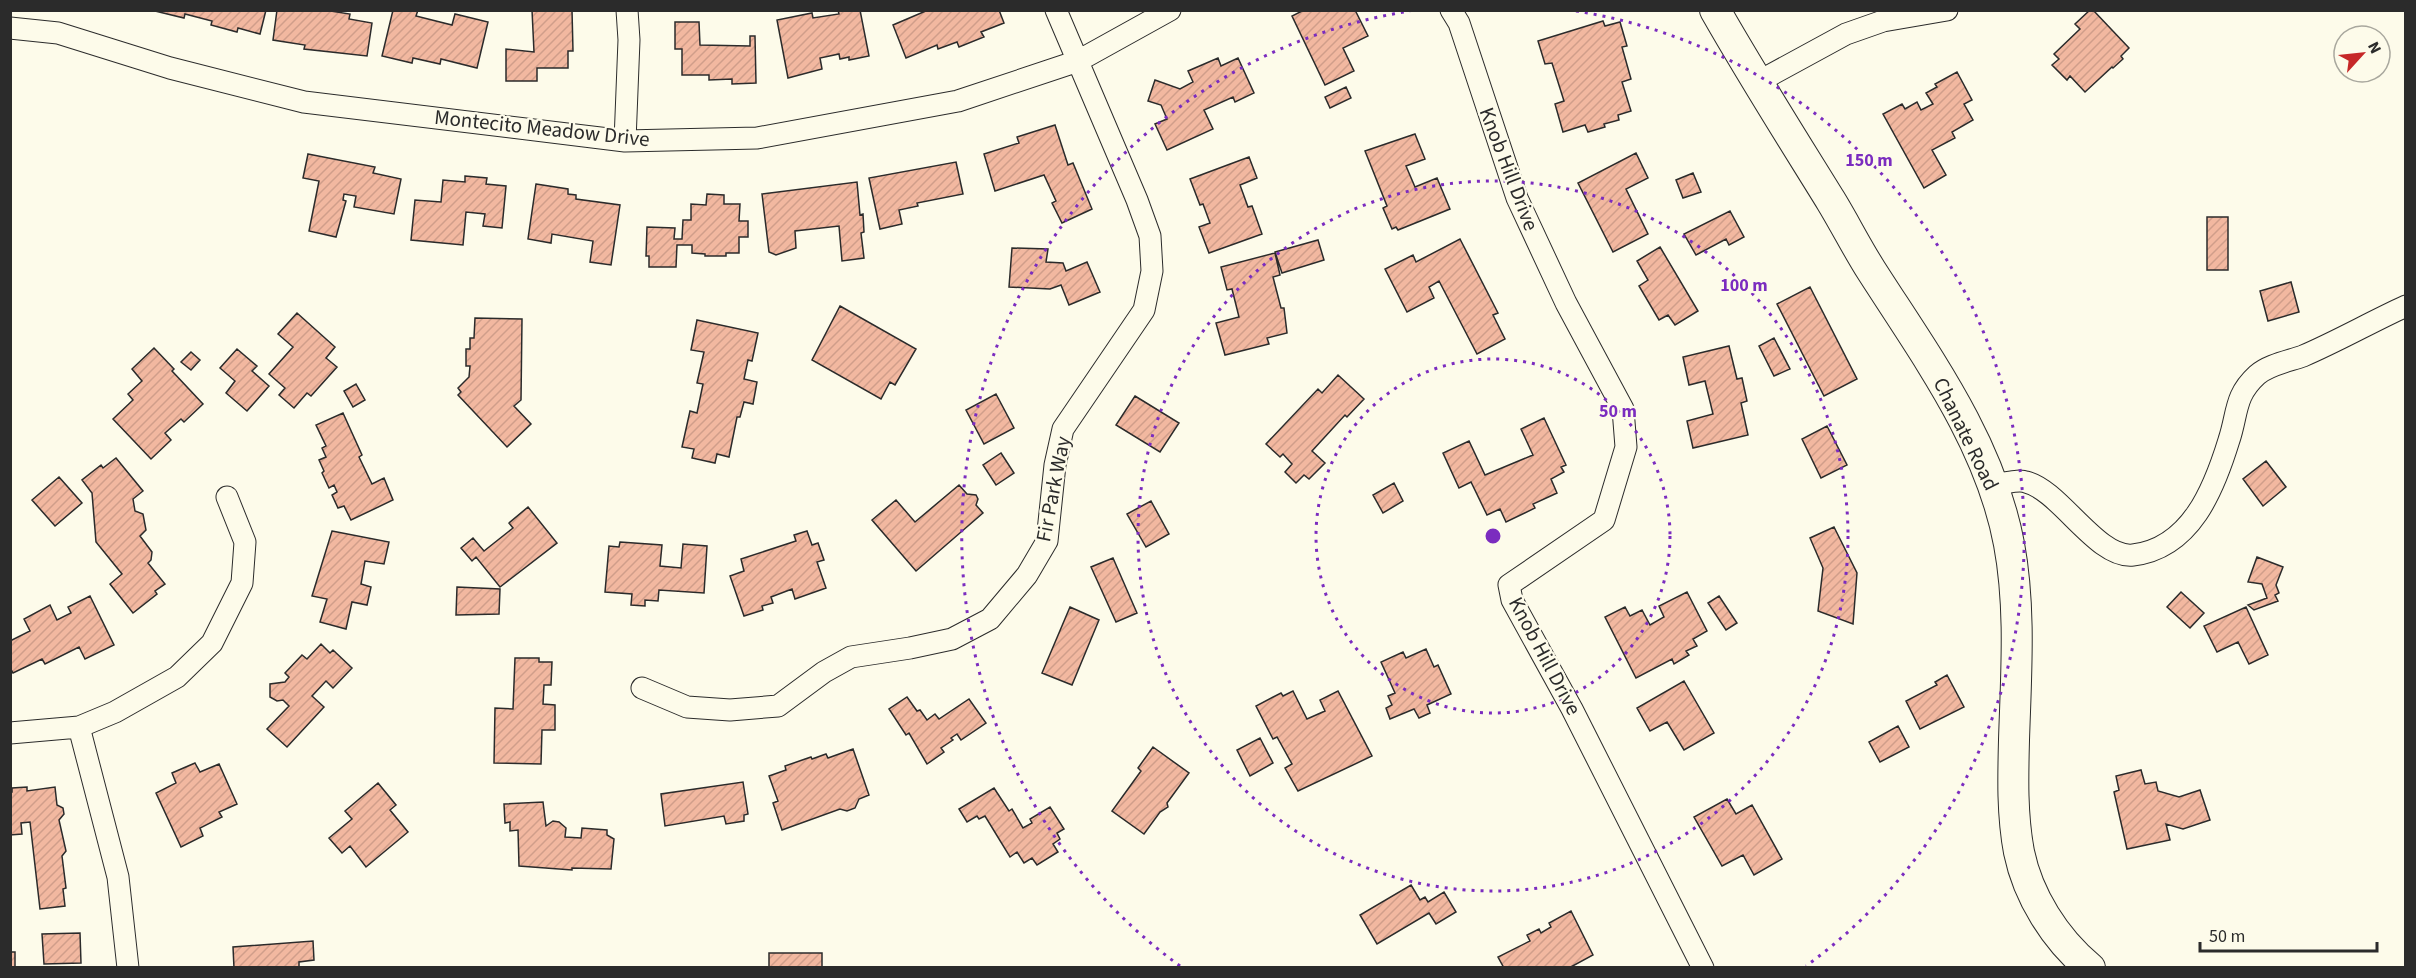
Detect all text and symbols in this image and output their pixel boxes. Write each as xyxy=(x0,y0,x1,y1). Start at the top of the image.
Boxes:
north arrow xyxy=(2332,24,2392,84)
text: N xyxy=(2362,38,2387,57)
street label: Montecito Meadow Drive xyxy=(433,102,651,154)
street label: Knob Hill Drive xyxy=(1472,103,1546,235)
text: 150 m xyxy=(1845,148,1893,173)
text: 100 m xyxy=(1720,273,1768,298)
street label: Chanate Road xyxy=(1926,372,2006,496)
text: 50 m xyxy=(1599,399,1637,424)
street label: Fir Park Way xyxy=(1028,433,1078,544)
centre of rings xyxy=(1483,526,1503,546)
street label: Knob Hill Drive xyxy=(1501,592,1589,720)
scale bar xyxy=(2200,915,2377,953)
text: 50 m xyxy=(2209,924,2245,949)

